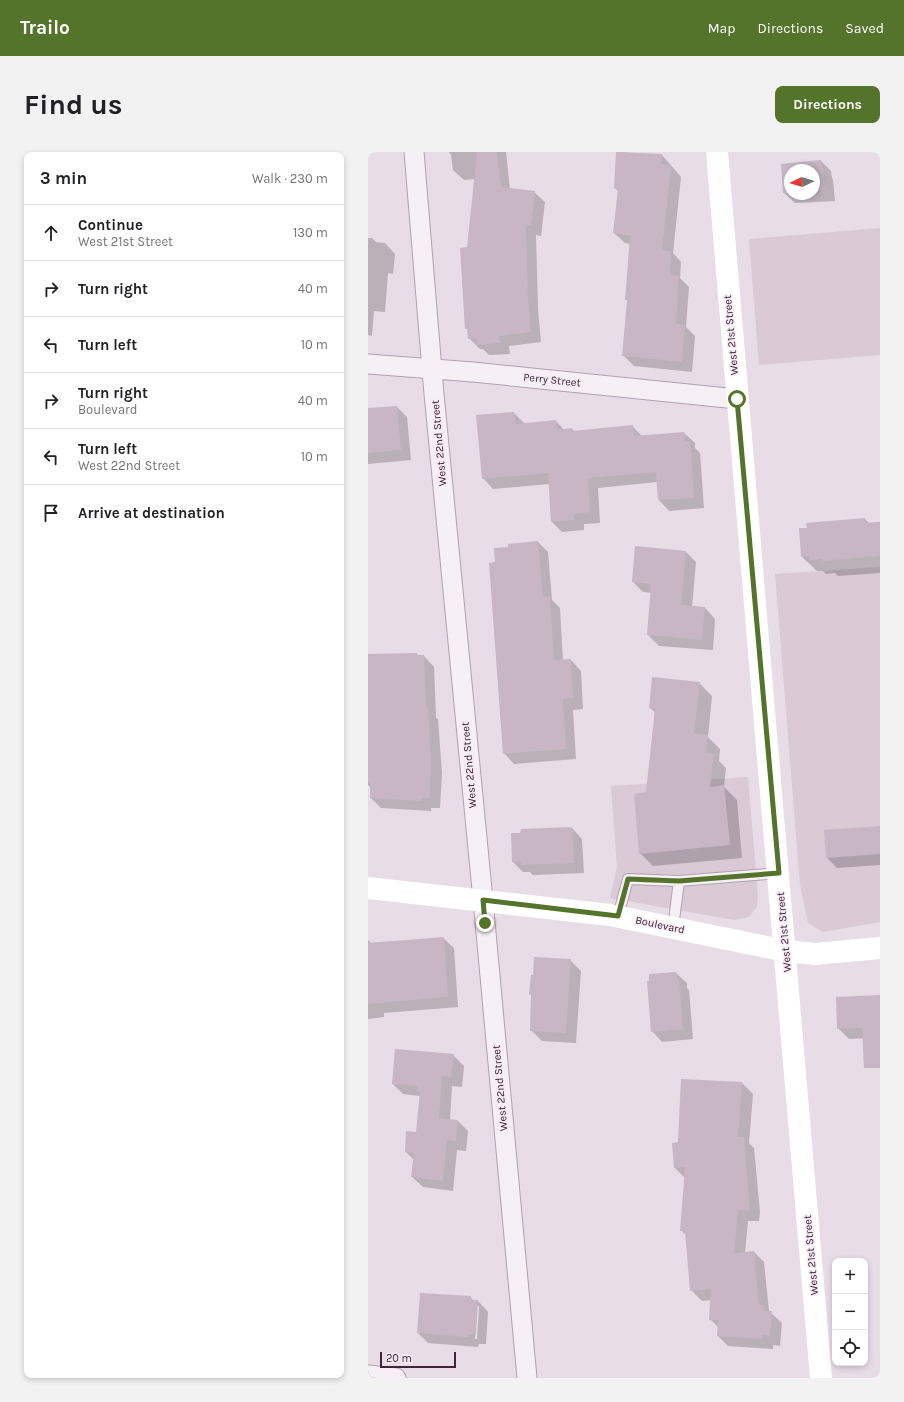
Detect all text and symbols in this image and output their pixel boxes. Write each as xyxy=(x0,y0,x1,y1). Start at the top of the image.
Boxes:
text: Trailo xyxy=(20,17,70,39)
text: Map xyxy=(708,20,736,37)
text: Directions xyxy=(758,20,823,37)
text: Saved xyxy=(845,20,884,37)
button: Directions xyxy=(775,86,880,123)
text: Find us xyxy=(24,88,123,121)
north arrow xyxy=(784,164,820,200)
text: 3 min xyxy=(40,168,87,188)
text: Walk · 230 m xyxy=(252,171,328,186)
text: Continue xyxy=(78,216,143,234)
icon: ahead xyxy=(40,222,62,244)
text: 130 m xyxy=(293,225,328,240)
text: West 21st Street xyxy=(78,234,173,249)
icon: right xyxy=(40,278,62,300)
text: Turn right xyxy=(78,280,148,298)
text: 40 m xyxy=(298,281,328,296)
street label: West 21st Street xyxy=(721,294,741,376)
icon: left xyxy=(40,334,62,356)
text: Turn left xyxy=(78,336,137,354)
text: 10 m xyxy=(301,337,328,352)
street label: Perry Street xyxy=(523,371,581,389)
text: Turn right xyxy=(78,384,148,402)
icon: right xyxy=(40,390,62,412)
route start xyxy=(728,390,746,408)
text: 40 m xyxy=(298,393,328,408)
street label: West 22nd Street xyxy=(429,399,449,487)
text: Boulevard xyxy=(78,402,137,417)
text: Turn left xyxy=(78,440,137,458)
icon: left xyxy=(40,446,62,468)
text: 10 m xyxy=(301,449,328,464)
text: West 22nd Street xyxy=(78,458,180,473)
icon: arrive xyxy=(40,502,62,524)
text: Arrive at destination xyxy=(78,504,225,522)
street label: West 22nd Street xyxy=(459,721,479,809)
street label: West 21st Street xyxy=(774,891,794,973)
street label: Boulevard xyxy=(634,913,686,937)
route end xyxy=(476,914,494,932)
street label: West 22nd Street xyxy=(490,1044,510,1132)
street label: West 21st Street xyxy=(801,1214,821,1296)
map controls xyxy=(832,1258,868,1366)
button: + xyxy=(832,1258,868,1294)
button: − xyxy=(832,1294,868,1330)
button: locate xyxy=(832,1330,868,1366)
scale bar xyxy=(380,1350,456,1369)
text: 20 m xyxy=(386,1352,412,1365)

